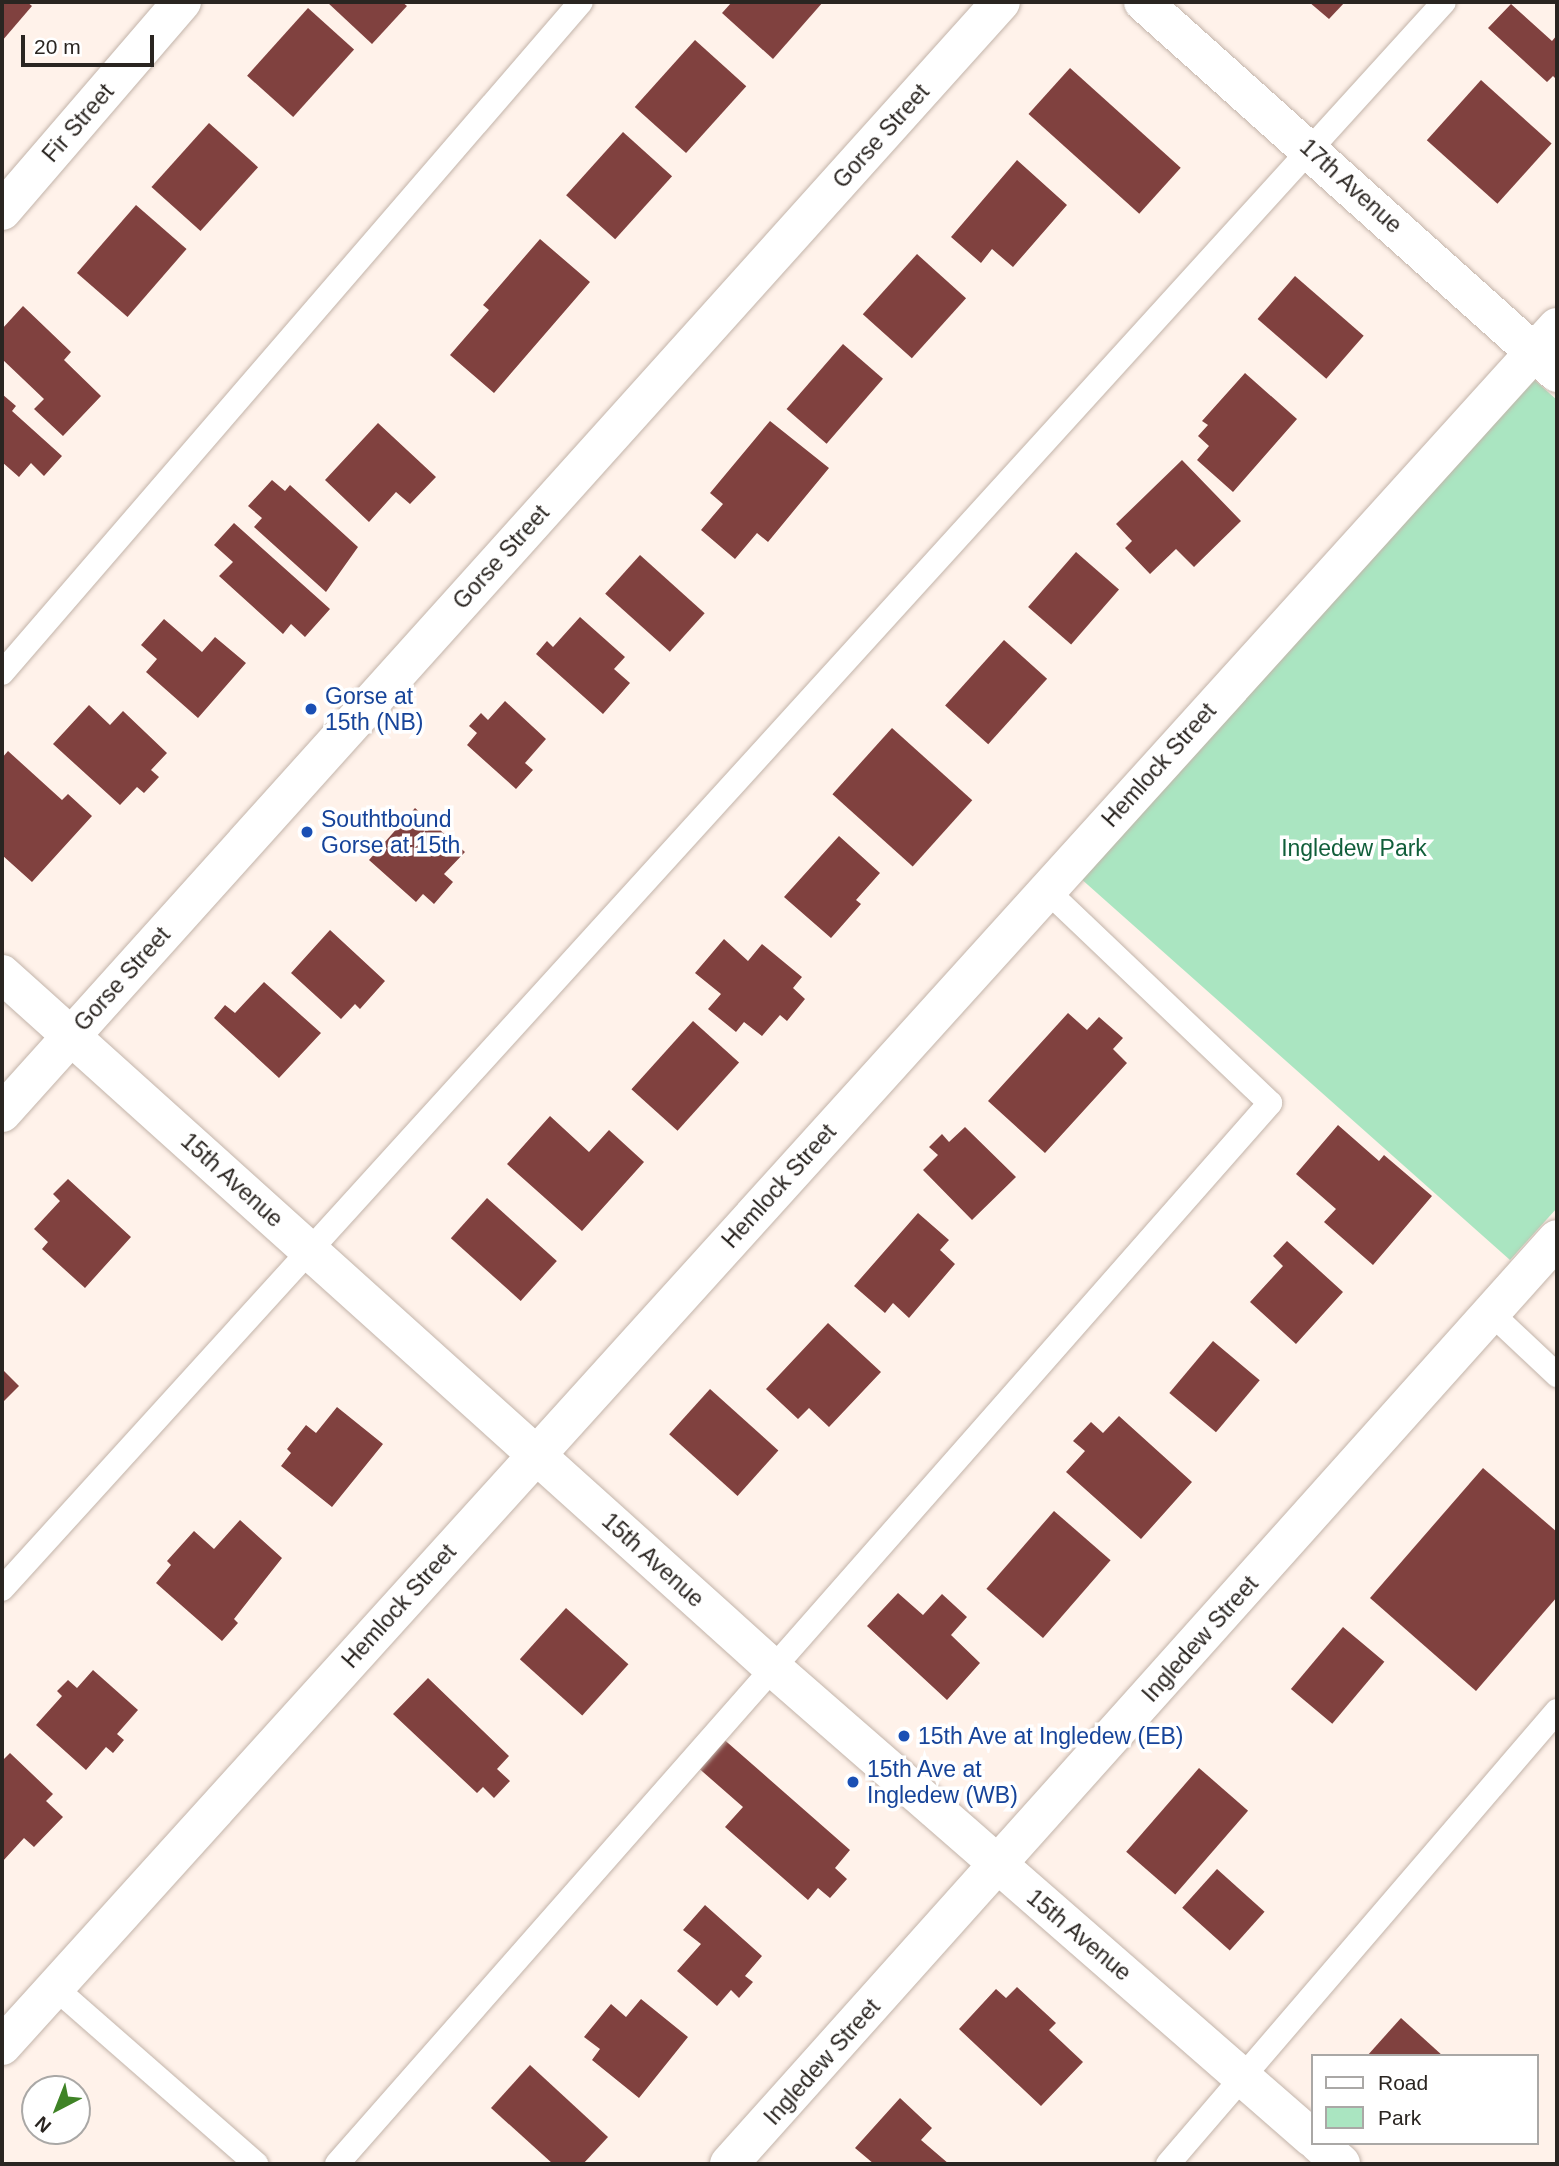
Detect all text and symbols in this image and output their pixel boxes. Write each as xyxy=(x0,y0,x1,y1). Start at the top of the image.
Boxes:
scale bar xyxy=(24,21,158,65)
text: 20 m xyxy=(34,35,81,58)
street label: Fir Street xyxy=(37,78,119,168)
street label: Gorse Street xyxy=(827,78,935,194)
street label: 17th Avenue xyxy=(1294,133,1408,239)
street label: Gorse Street xyxy=(447,499,555,615)
place label: Gorse at 15th (NB) xyxy=(325,682,423,736)
street label: Hemlock Street xyxy=(1096,697,1222,833)
marker: Gorse at 15th (NB) xyxy=(303,701,319,717)
place label: Southtbound Gorse at 15th xyxy=(321,805,460,859)
marker: Southtbound Gorse at 15th xyxy=(299,824,315,840)
park label: Ingledew Park xyxy=(1281,834,1427,862)
street label: Gorse Street xyxy=(68,921,176,1037)
street label: Hemlock Street xyxy=(716,1118,842,1254)
street label: 15th Avenue xyxy=(175,1127,289,1233)
street label: 15th Avenue xyxy=(596,1507,710,1613)
street label: Hemlock Street xyxy=(336,1538,462,1674)
street label: Ingledew Street xyxy=(1136,1570,1264,1708)
place label: 15th Ave at Ingledew (EB) xyxy=(918,1722,1185,1750)
marker: 15th Ave at Ingledew (EB) xyxy=(896,1728,912,1744)
place label: 15th Ave at Ingledew (WB) xyxy=(867,1755,1018,1809)
marker: 15th Ave at Ingledew (WB) xyxy=(845,1774,861,1790)
street label: 15th Avenue xyxy=(1021,1883,1137,1987)
street label: Ingledew Street xyxy=(758,1993,886,2131)
legend xyxy=(1310,2054,1538,2145)
text: Road xyxy=(1378,2071,1428,2094)
north arrow xyxy=(21,2075,91,2145)
text: Park xyxy=(1378,2106,1421,2129)
text: N xyxy=(31,2112,55,2137)

